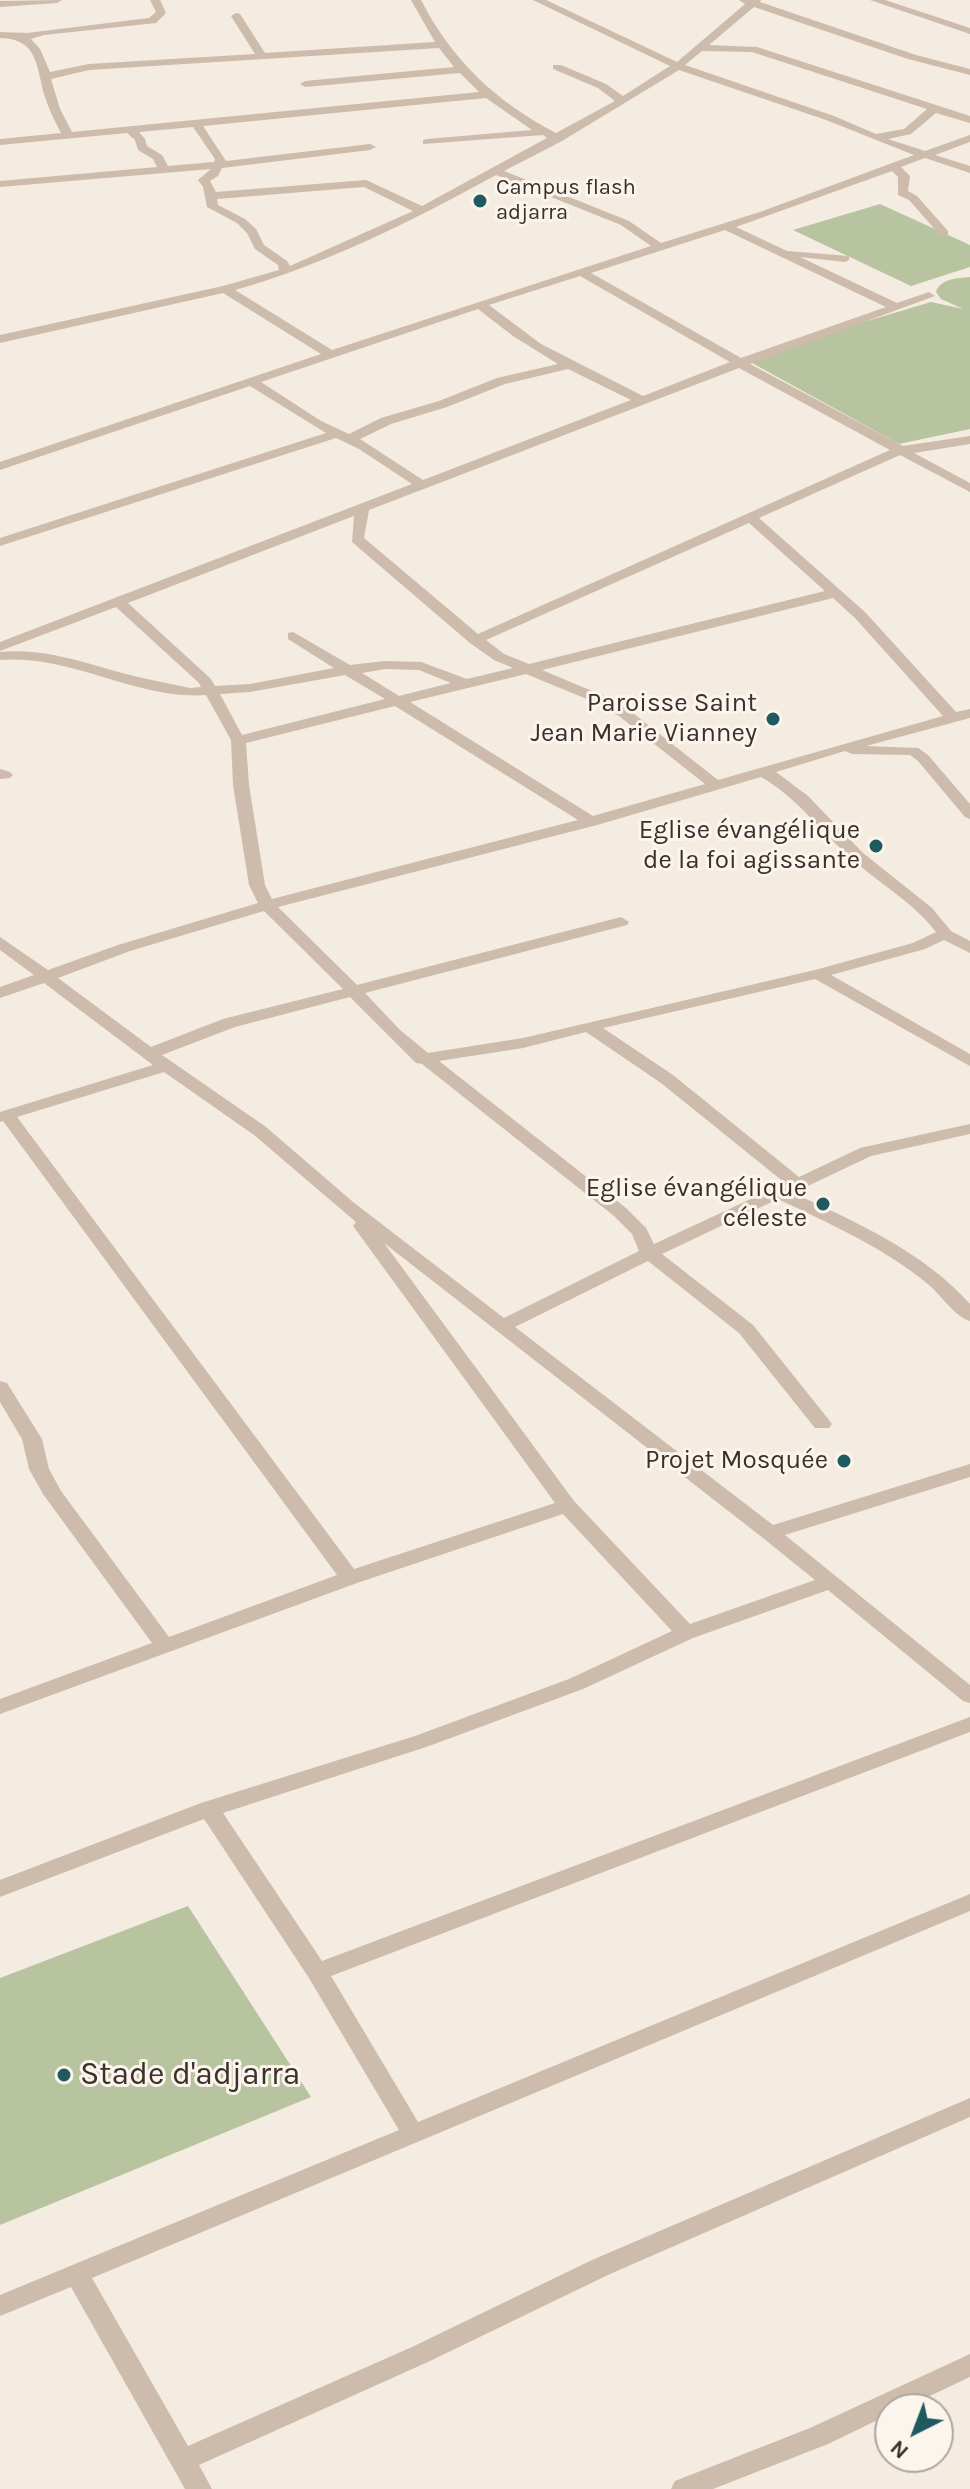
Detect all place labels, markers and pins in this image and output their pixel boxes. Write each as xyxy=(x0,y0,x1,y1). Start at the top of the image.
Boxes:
place label: Campus flash adjarra xyxy=(496,175,636,226)
marker: Campus flash adjarra xyxy=(471,192,489,210)
place label: Paroisse Saint Jean Marie Vianney xyxy=(530,688,757,750)
marker: Paroisse Saint Jean Marie Vianney xyxy=(764,710,782,728)
place label: Eglise évangélique de la foi agissante xyxy=(639,815,860,876)
marker: Eglise évangélique de la foi agissante xyxy=(867,837,885,855)
place label: Eglise évangélique céleste xyxy=(586,1173,807,1234)
marker: Eglise évangélique céleste xyxy=(814,1195,832,1213)
place label: Projet Mosquée xyxy=(645,1445,828,1477)
marker: Projet Mosquée xyxy=(835,1452,853,1470)
place label: Stade d'adjarra xyxy=(80,2056,300,2094)
marker: Stade d'adjarra xyxy=(55,2066,73,2084)

